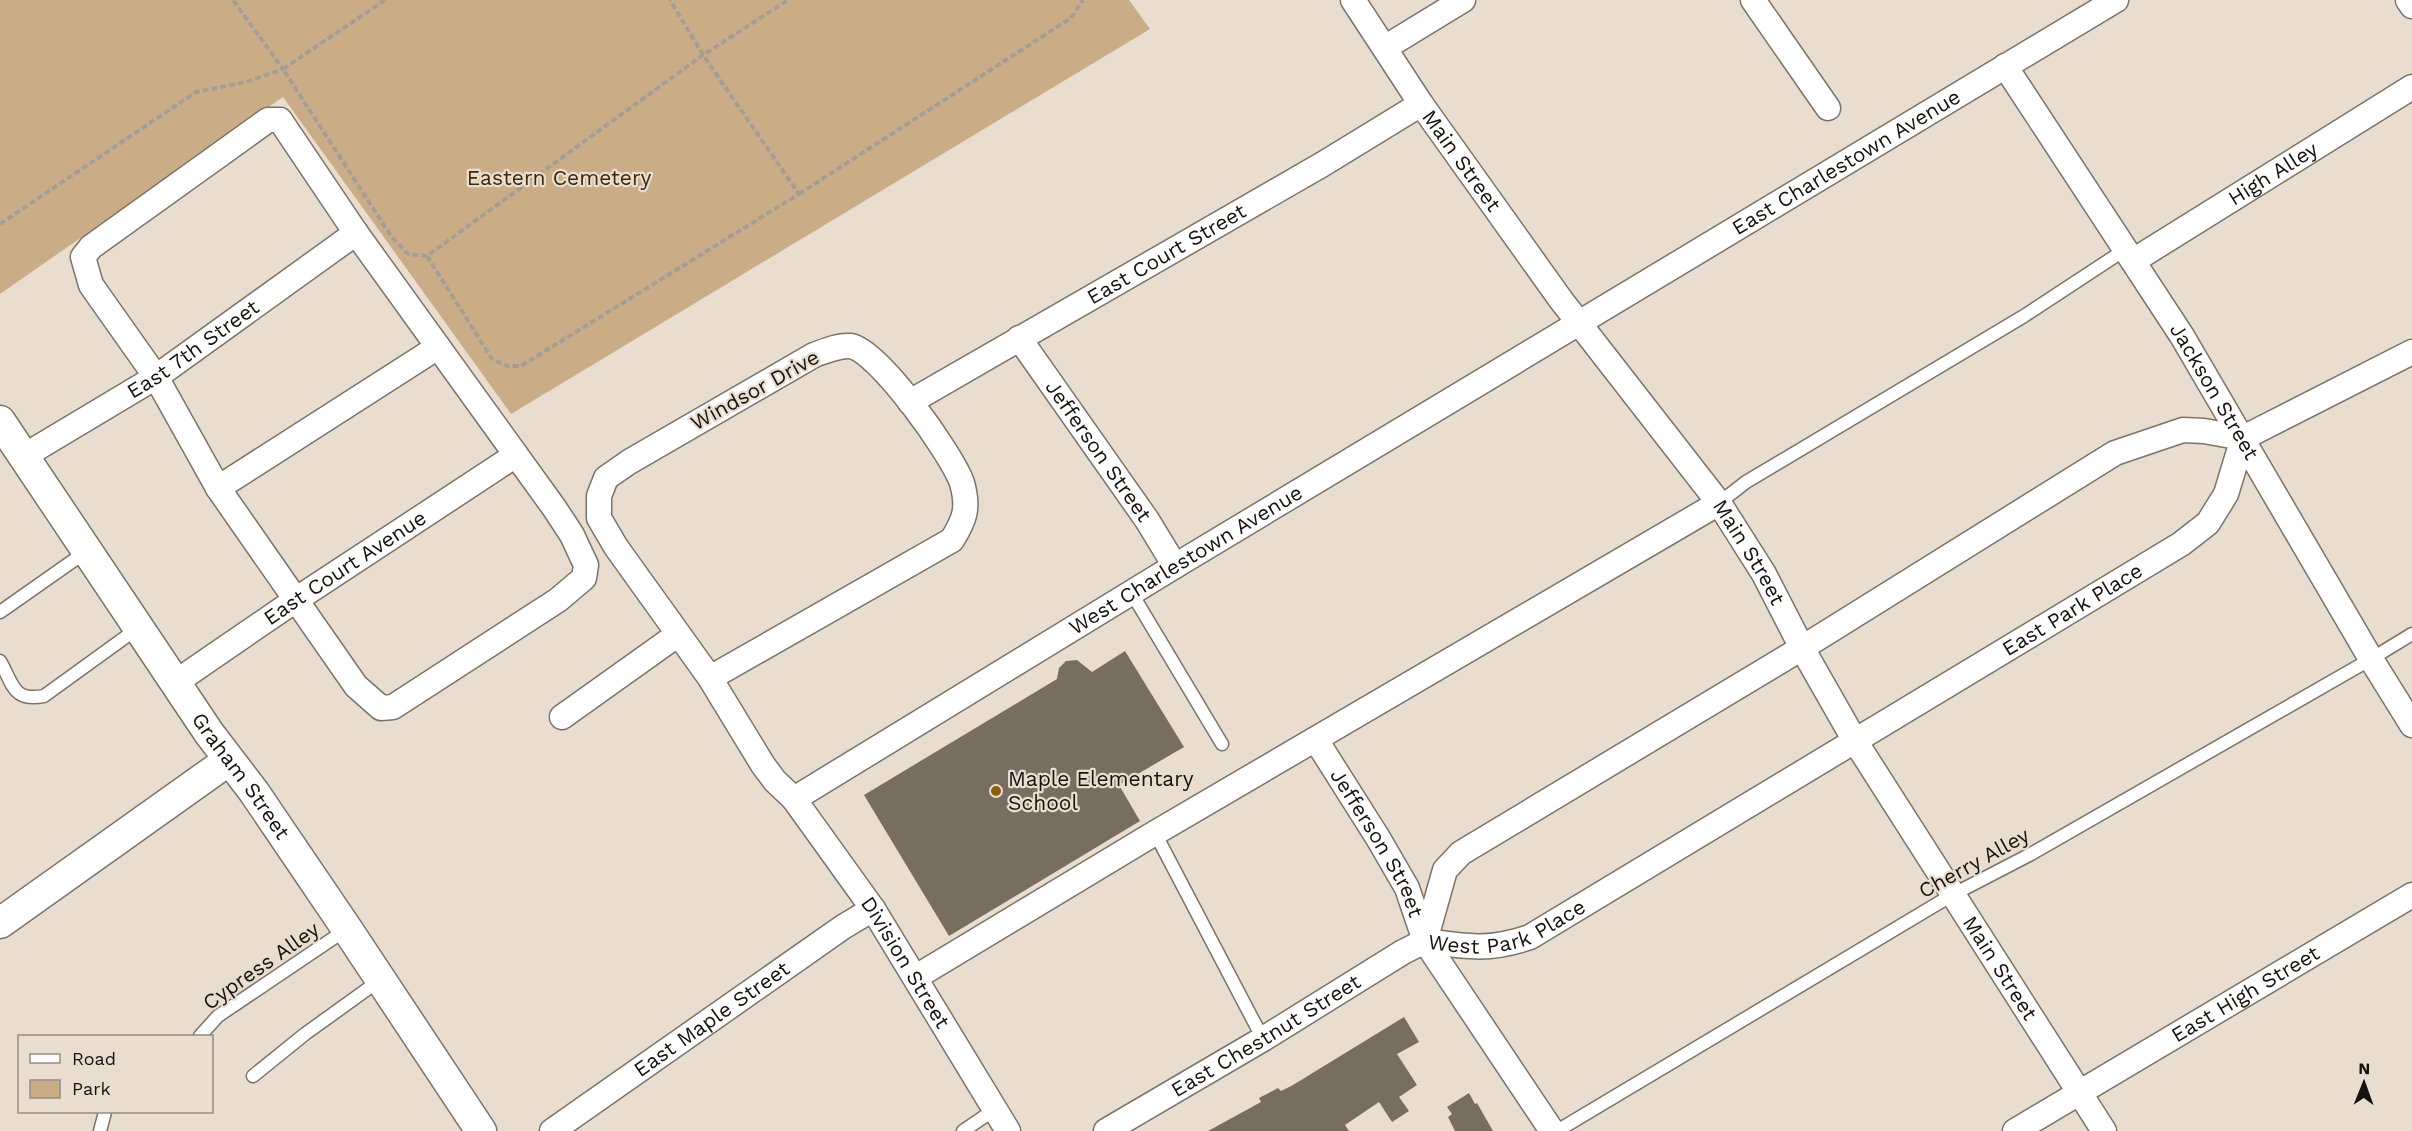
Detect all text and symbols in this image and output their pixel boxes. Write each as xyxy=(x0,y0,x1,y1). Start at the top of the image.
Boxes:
street label: East Charlestown Avenue xyxy=(1727,84,1965,240)
street label: Main Street xyxy=(1417,105,1507,216)
street label: High Alley xyxy=(2223,136,2322,211)
park label: Eastern Cemetery xyxy=(467,165,651,190)
street label: East Court Street xyxy=(1082,198,1250,309)
street label: East 7th Street xyxy=(122,294,264,404)
street label: Jackson Street xyxy=(2165,318,2265,464)
street label: Windsor Drive xyxy=(686,344,823,435)
street label: Jefferson Street xyxy=(1040,375,1157,526)
street label: West Charlestown Avenue xyxy=(1064,479,1307,640)
street label: Main Street xyxy=(1708,495,1791,609)
street label: East Court Avenue xyxy=(259,505,431,630)
street label: East Park Place xyxy=(1997,557,2147,661)
street label: Graham Street xyxy=(187,708,296,844)
street label: Jefferson Street xyxy=(1325,764,1429,920)
place label: Maple Elementary School xyxy=(1008,766,1194,815)
marker: Maple Elementary School xyxy=(989,784,1003,798)
street label: Cherry Alley xyxy=(1914,822,2034,903)
street label: Division Street xyxy=(856,891,956,1033)
street label: West Park Place xyxy=(1427,894,1590,959)
street label: Main Street xyxy=(1958,911,2043,1025)
street label: Cypress Alley xyxy=(198,916,324,1015)
street label: East High Street xyxy=(2167,940,2324,1047)
street label: East Maple Street xyxy=(629,955,794,1082)
street label: East Chestnut Street xyxy=(1166,968,1365,1102)
legend xyxy=(18,1035,213,1113)
text: Road xyxy=(72,1048,116,1069)
north arrow xyxy=(2334,1053,2394,1113)
text: N xyxy=(2358,1059,2370,1078)
text: Park xyxy=(72,1078,111,1099)

